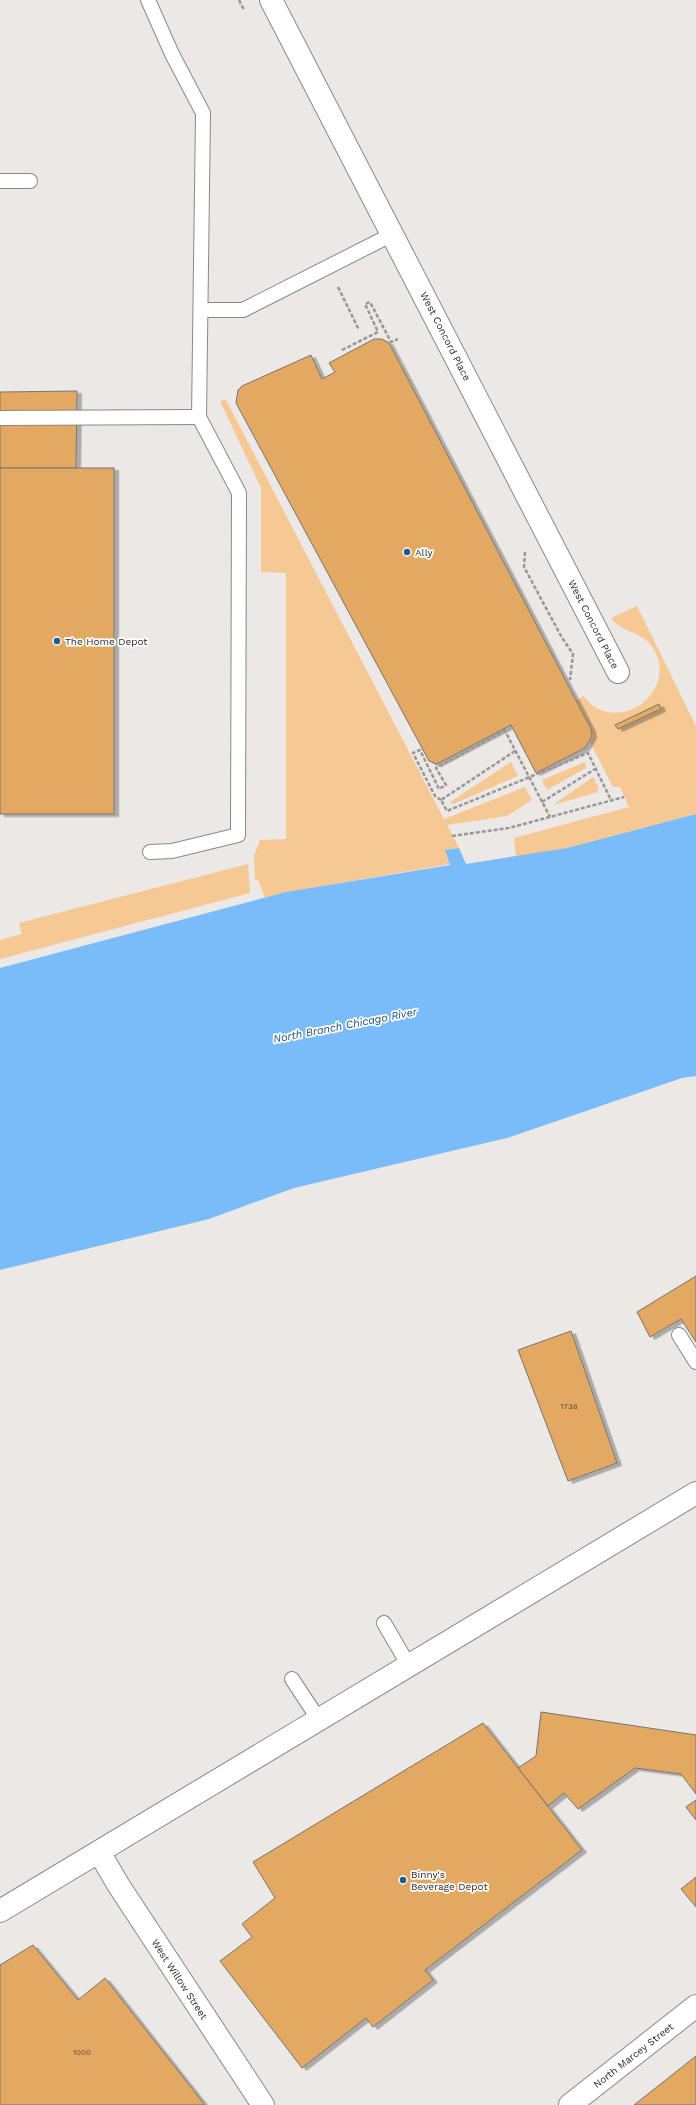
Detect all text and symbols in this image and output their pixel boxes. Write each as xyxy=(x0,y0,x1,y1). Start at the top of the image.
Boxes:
street label: West Concord Place xyxy=(418,290,473,383)
marker: Ally xyxy=(402,547,412,557)
place label: Ally xyxy=(415,547,433,558)
street label: West Concord Place xyxy=(566,578,621,671)
marker: The Home Depot xyxy=(52,636,62,646)
place label: The Home Depot xyxy=(65,636,148,647)
water label: North Branch Chicago River xyxy=(272,1005,419,1046)
house number: 1738 xyxy=(560,1402,578,1411)
place label: Binny's Beverage Depot xyxy=(411,1869,488,1892)
marker: Binny's Beverage Depot xyxy=(398,1875,408,1885)
street label: West Willow Street xyxy=(149,1937,210,2022)
street label: North Marcey Street xyxy=(591,2020,676,2090)
house number: 1000 xyxy=(73,2048,91,2057)

